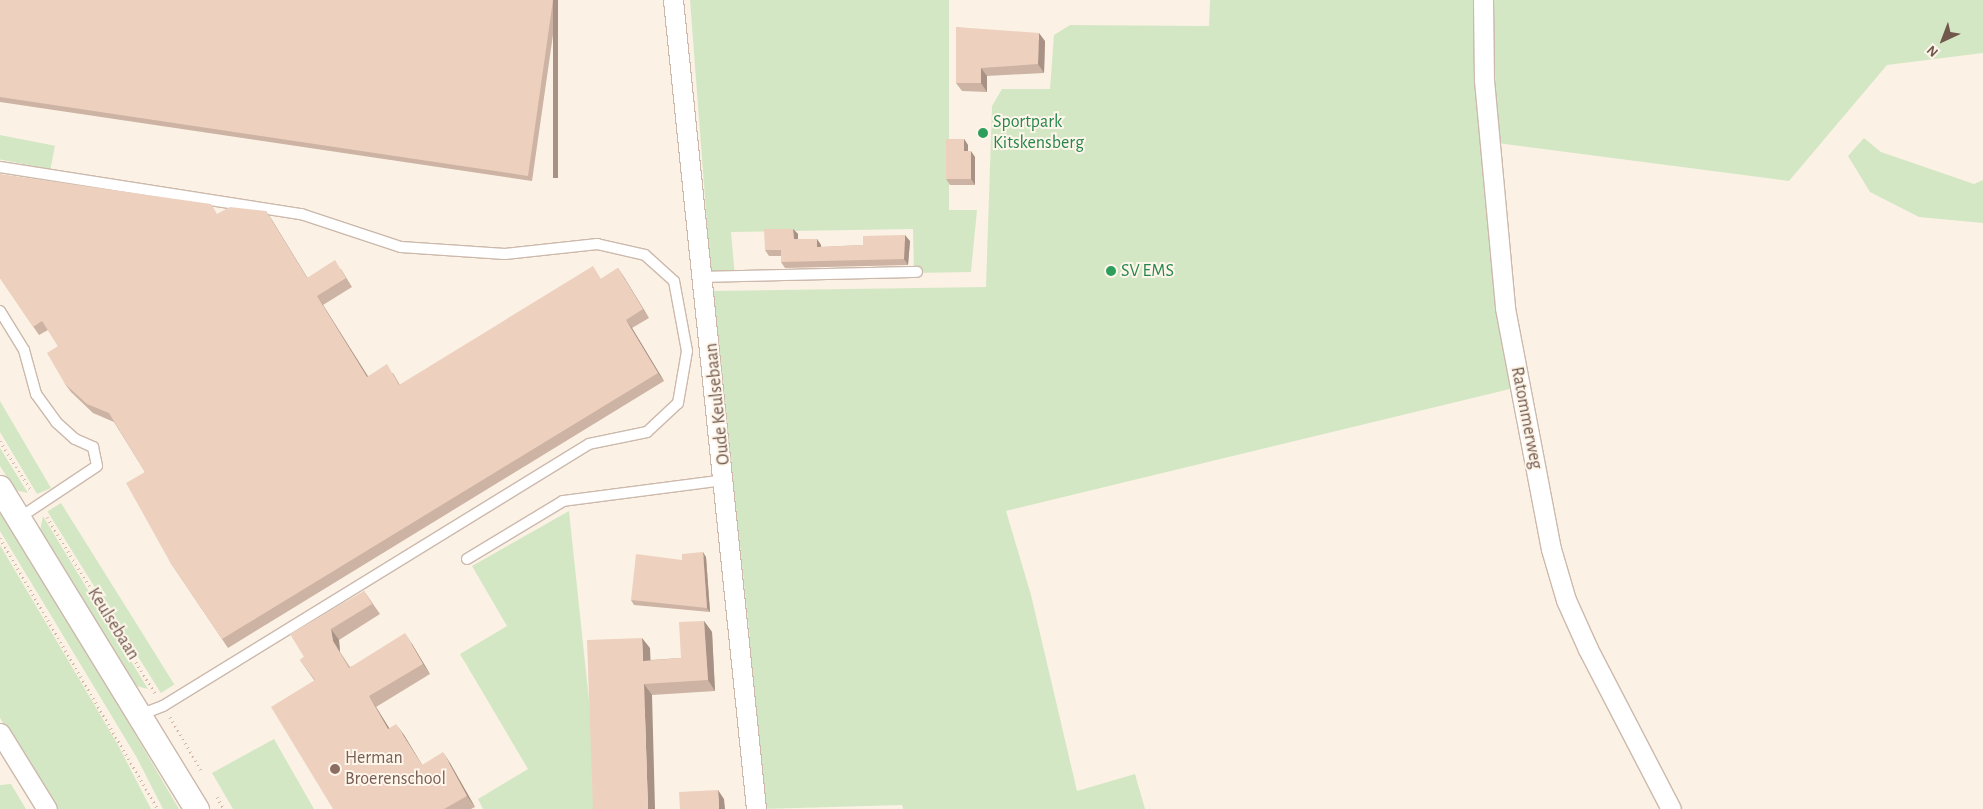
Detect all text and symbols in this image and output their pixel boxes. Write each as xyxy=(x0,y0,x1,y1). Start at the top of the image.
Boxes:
north arrow xyxy=(1918,15,1968,65)
text: N xyxy=(1924,43,1941,59)
place label: Sportpark Kitskensberg xyxy=(993,112,1084,154)
marker: Sportpark Kitskensberg xyxy=(977,127,989,139)
place label: SV EMS xyxy=(1121,260,1174,282)
marker: SV EMS xyxy=(1105,265,1117,277)
street label: Oude Keulsebaan xyxy=(701,342,735,466)
street label: Ratommerweg xyxy=(1505,365,1547,471)
street label: Keulsebaan xyxy=(82,584,144,664)
place label: Herman Broerenschool xyxy=(345,748,446,791)
marker: Herman Broerenschool xyxy=(329,763,341,775)

